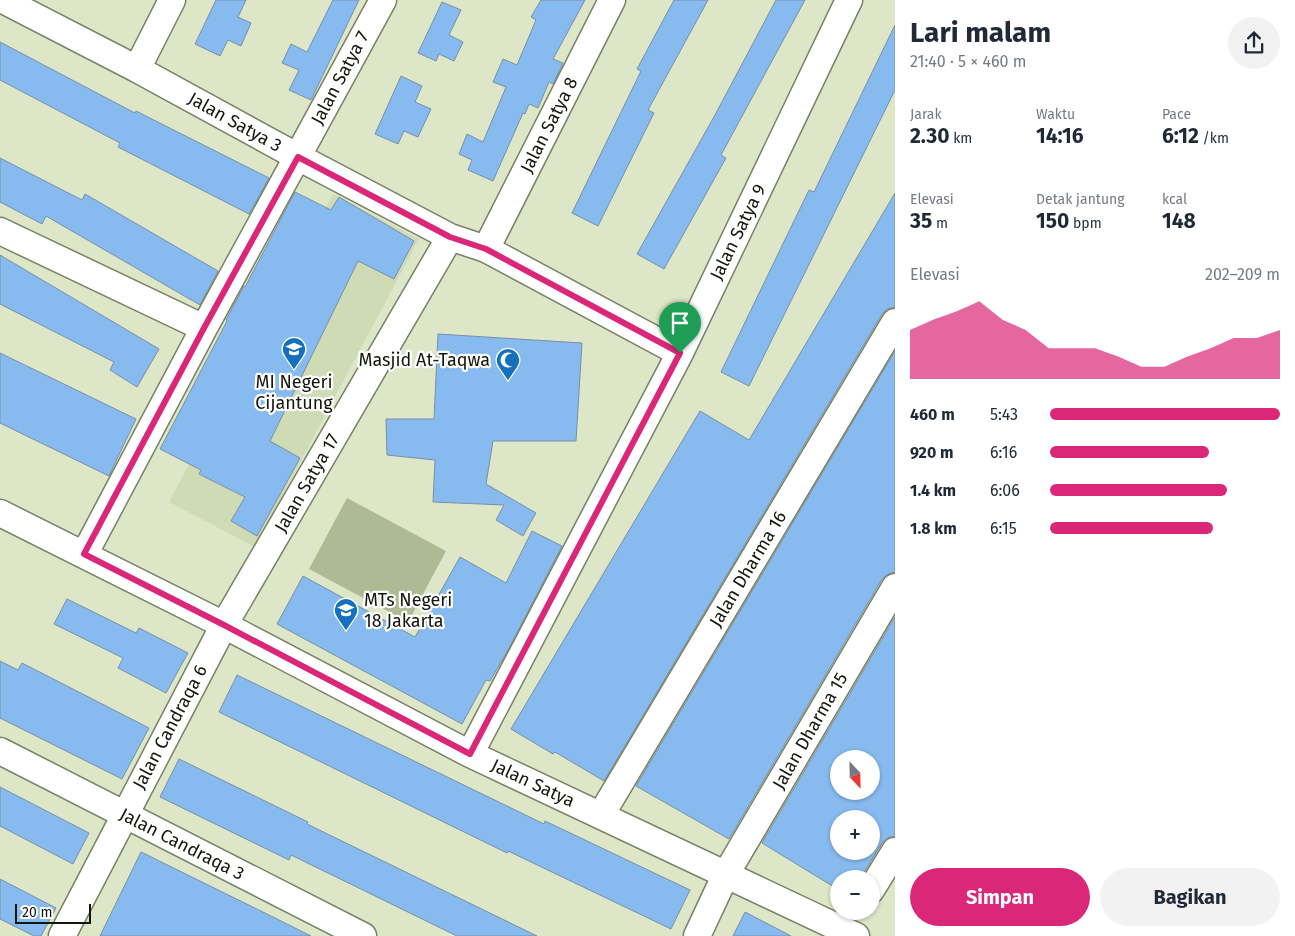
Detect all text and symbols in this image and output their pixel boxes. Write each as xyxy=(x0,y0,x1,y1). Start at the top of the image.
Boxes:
text: Lari malam xyxy=(910,16,1051,49)
button: share xyxy=(1228,17,1280,69)
street label: Jalan Satya 7 xyxy=(306,28,374,128)
text: 21:40 · 5 × 460 m xyxy=(910,52,1026,71)
street label: Jalan Satya 8 xyxy=(515,73,583,177)
street label: Jalan Satya 3 xyxy=(184,87,286,157)
text: Jarak xyxy=(910,106,942,123)
text: Waktu xyxy=(1036,106,1075,123)
text: Pace xyxy=(1162,106,1191,123)
text: 2.30 xyxy=(910,123,949,149)
text: 14:16 xyxy=(1036,123,1084,149)
text: 6:12 xyxy=(1162,123,1199,149)
text: km xyxy=(949,130,972,147)
text: /km xyxy=(1199,130,1229,147)
street label: Jalan Satya 9 xyxy=(705,180,771,284)
text: Elevasi xyxy=(910,191,954,208)
text: Detak jantung xyxy=(1036,191,1125,208)
text: kcal xyxy=(1162,191,1187,208)
text: 35 xyxy=(910,208,932,234)
text: 150 xyxy=(1036,208,1069,234)
text: 148 xyxy=(1162,208,1196,234)
text: m xyxy=(932,215,948,232)
text: bpm xyxy=(1069,215,1102,232)
text: Elevasi xyxy=(910,265,960,284)
text: 202–209 m xyxy=(1205,265,1280,284)
pin xyxy=(659,302,701,353)
icon: arrive xyxy=(666,309,694,337)
school or university icon: MI Negeri Cijantung xyxy=(281,336,307,370)
mosque icon: Masjid At-Taqwa xyxy=(495,347,521,381)
place label: Masjid At-Taqwa xyxy=(358,349,490,371)
place label: MI Negeri Cijantung xyxy=(255,371,333,414)
text: 460 m xyxy=(910,405,955,424)
text: 5:43 xyxy=(990,405,1018,424)
street label: Jalan Satya 17 xyxy=(270,430,344,536)
text: 920 m xyxy=(910,443,954,462)
text: 6:16 xyxy=(990,443,1017,462)
text: 1.4 km xyxy=(910,481,956,500)
text: 6:06 xyxy=(990,481,1020,500)
street label: Jalan Dharma 16 xyxy=(705,507,791,631)
text: 1.8 km xyxy=(910,519,957,538)
text: 6:15 xyxy=(990,519,1017,538)
place label: MTs Negeri 18 Jakarta xyxy=(364,589,452,632)
school or university icon: MTs Negeri 18 Jakarta xyxy=(333,597,359,631)
street label: Jalan Candraqa 6 xyxy=(128,661,212,793)
street label: Jalan Dharma 15 xyxy=(768,669,852,793)
north arrow xyxy=(830,750,880,800)
map controls xyxy=(830,750,880,920)
street label: Jalan Satya xyxy=(488,754,578,812)
street label: Jalan Candraqa 3 xyxy=(116,803,248,885)
button: + xyxy=(830,810,880,860)
button: Simpan xyxy=(910,868,1090,926)
button: Bagikan xyxy=(1100,868,1280,926)
button: − xyxy=(830,870,880,920)
scale bar xyxy=(15,901,91,924)
text: 20 m xyxy=(22,904,52,921)

